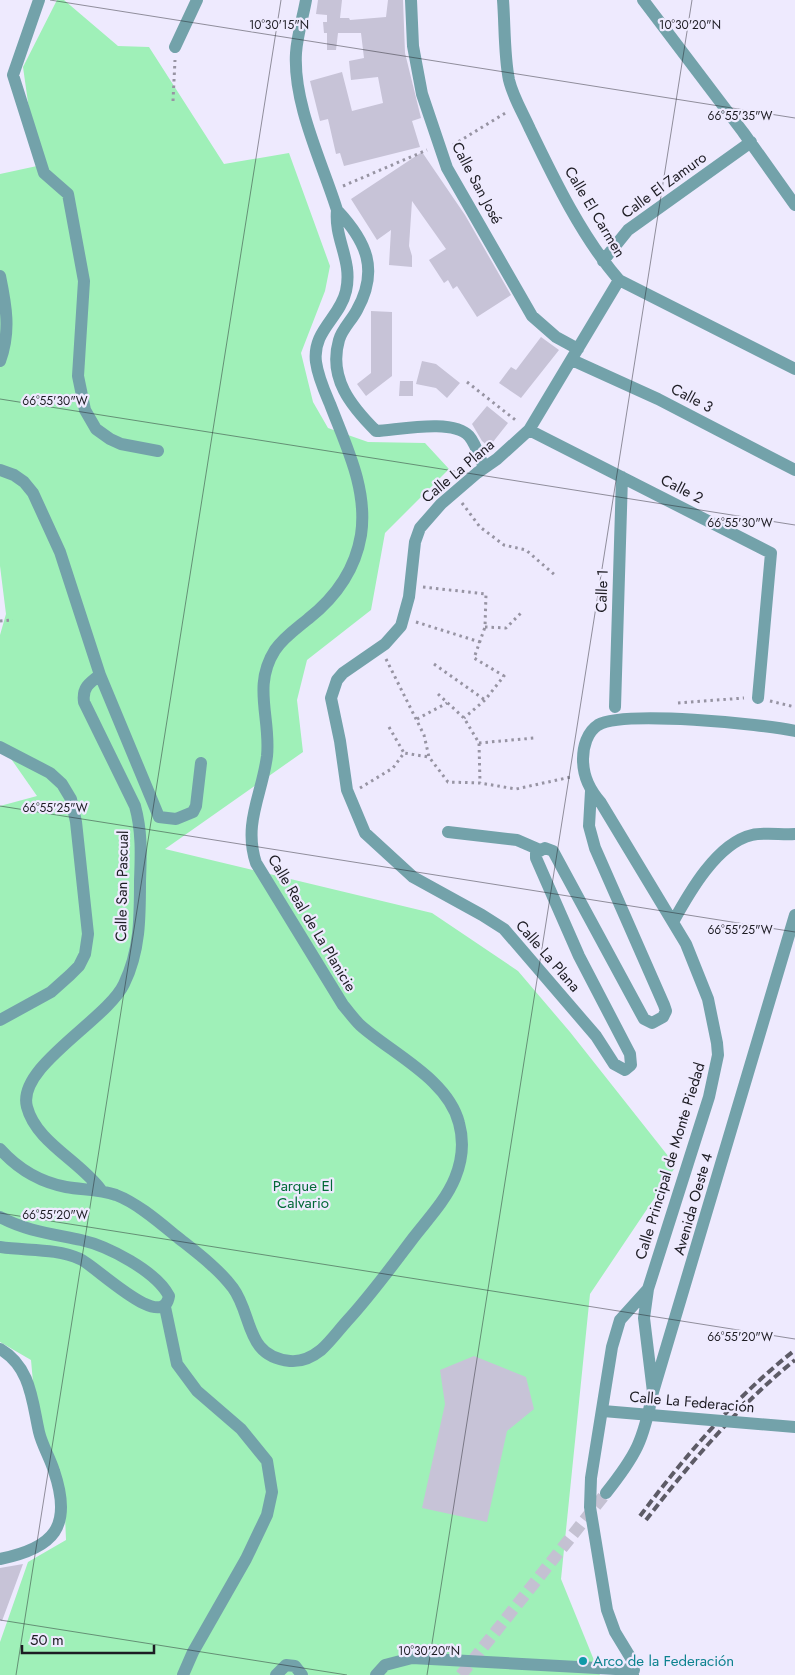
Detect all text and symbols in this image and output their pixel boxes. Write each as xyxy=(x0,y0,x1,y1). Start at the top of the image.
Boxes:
text: 10°30'15"N xyxy=(249,16,309,34)
text: 10°30'20"N xyxy=(659,16,721,34)
text: 66°55'35"W xyxy=(708,107,773,125)
street label: Calle San José xyxy=(446,138,508,228)
street label: Calle El Zamuro xyxy=(617,146,711,224)
street label: Calle El Carmen xyxy=(559,162,631,262)
street label: Calle 3 xyxy=(667,378,717,418)
text: 66°55'30"W xyxy=(22,392,88,410)
street label: Calle La Plana xyxy=(417,434,499,508)
street label: Calle 2 xyxy=(657,469,707,509)
text: 66°55'30"W xyxy=(707,514,773,532)
street label: Calle 1 xyxy=(590,569,614,613)
text: 66°55'25"W xyxy=(22,799,88,817)
street label: Calle San Pascual xyxy=(110,830,134,942)
street label: Calle Real de La Planicie xyxy=(262,850,362,996)
street label: Calle La Plana xyxy=(510,915,586,997)
text: 66°55'25"W xyxy=(707,921,773,939)
street label: Calle Principal de Monte Piedad xyxy=(629,1060,711,1262)
street label: Avenida Oeste 4 xyxy=(668,1150,718,1258)
park label: Parque El Calvario xyxy=(273,1175,333,1214)
text: 66°55'20"W xyxy=(22,1206,88,1224)
text: 66°55'20"W xyxy=(707,1328,773,1346)
street label: Calle La Federación xyxy=(628,1386,756,1418)
scale bar xyxy=(22,1622,155,1654)
text: 50 m xyxy=(30,1629,64,1651)
text: 10°30'20"N xyxy=(398,1642,460,1660)
place label: Arco de la Federación xyxy=(593,1650,734,1672)
marker: Arco de la Federación xyxy=(577,1655,589,1667)

